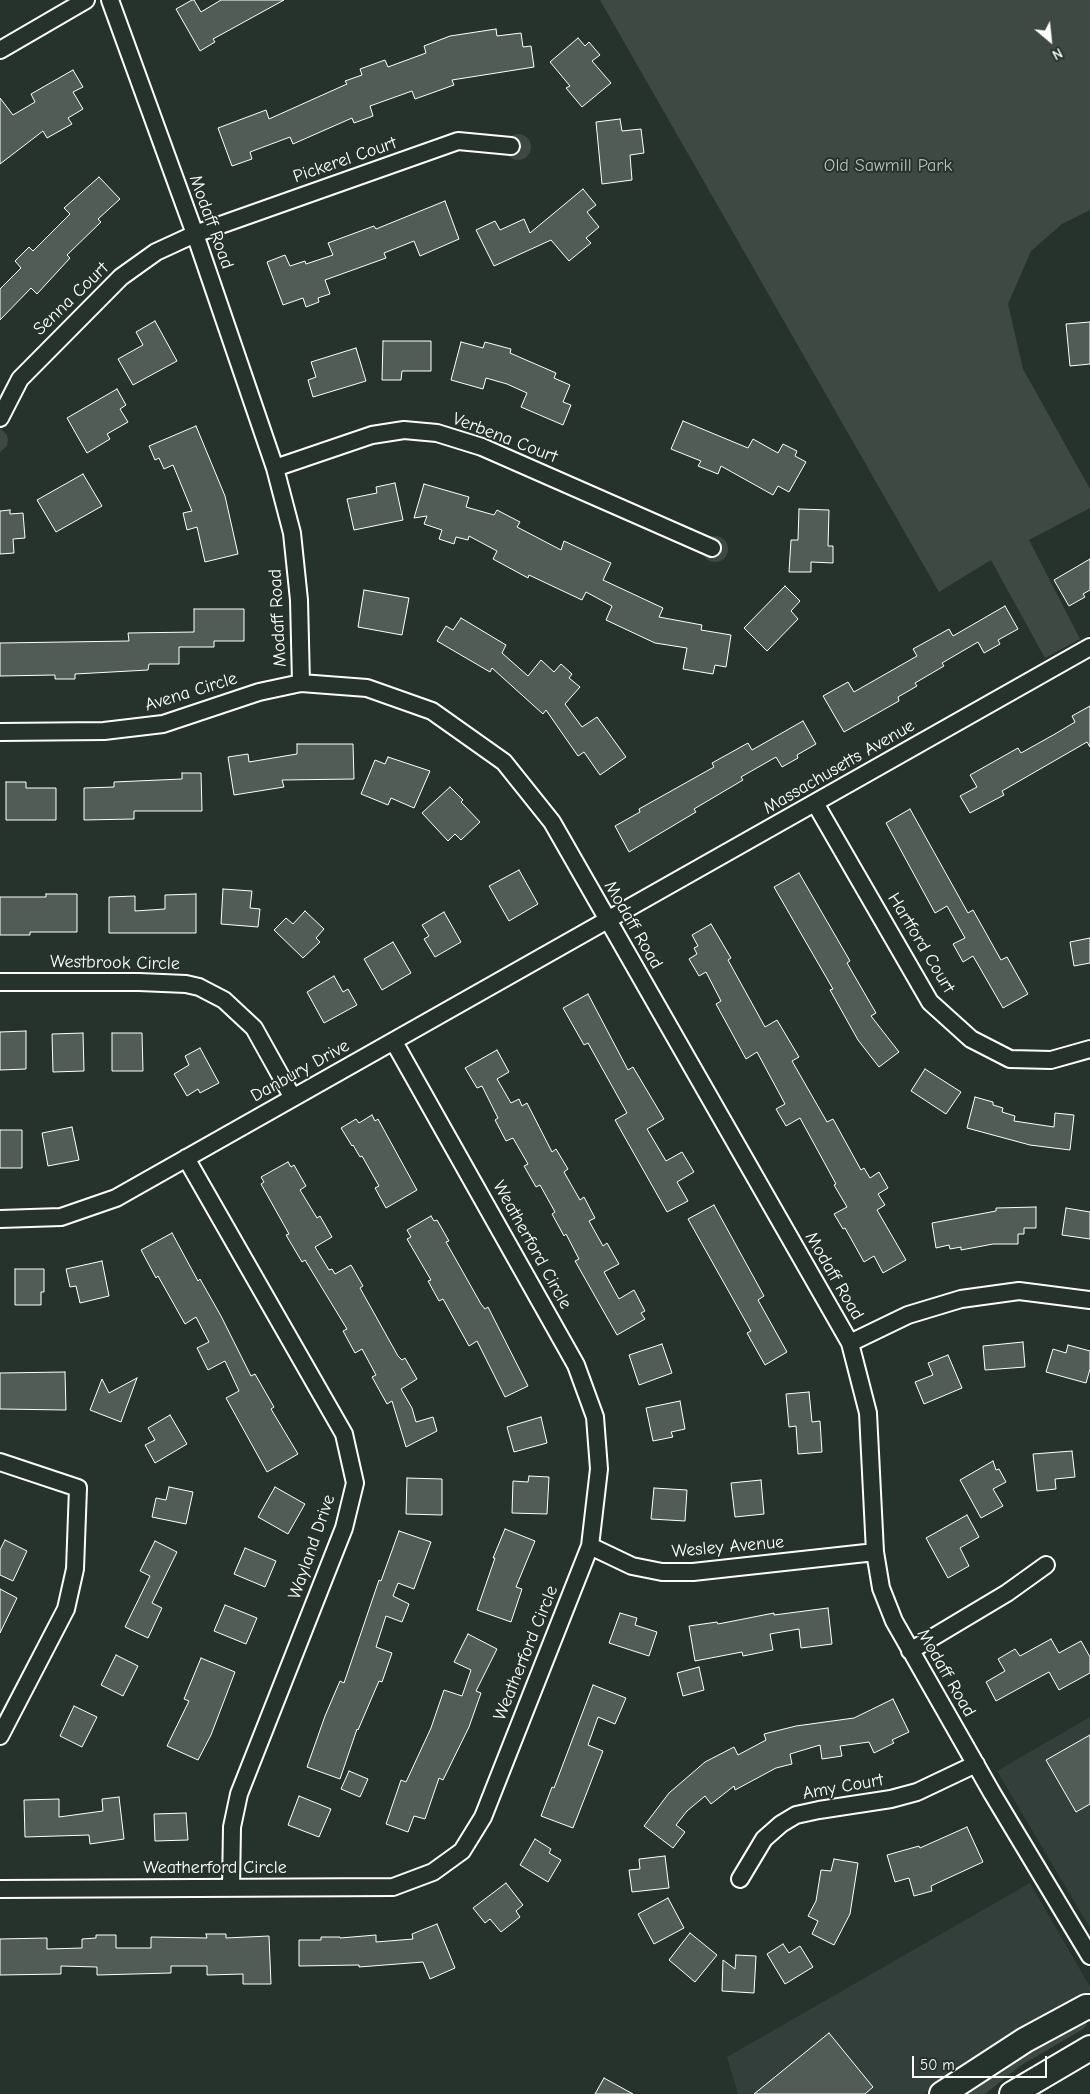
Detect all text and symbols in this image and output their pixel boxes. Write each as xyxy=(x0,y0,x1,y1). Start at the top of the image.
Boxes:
north arrow xyxy=(1025,15,1075,65)
text: N xyxy=(1049,44,1065,63)
street label: Pickerel Court xyxy=(290,132,400,188)
park label: Old Sawmill Park xyxy=(824,155,952,177)
street label: Modaff Road xyxy=(184,172,238,272)
street label: Senna Court xyxy=(29,258,113,340)
street label: Verbena Court xyxy=(449,408,561,468)
street label: Modaff Road xyxy=(265,568,291,668)
street label: Avena Circle xyxy=(142,668,240,716)
street label: Massachusetts Avenue xyxy=(759,715,919,819)
street label: Modaff Road xyxy=(599,877,667,973)
street label: Hartford Court xyxy=(883,889,959,997)
street label: Westbrook Circle xyxy=(50,951,180,975)
street label: Danbury Drive xyxy=(247,1035,353,1107)
street label: Weatherford Circle xyxy=(488,1177,576,1313)
street label: Modaff Road xyxy=(800,1228,868,1324)
street label: Wayland Drive xyxy=(284,1492,340,1602)
street label: Wesley Avenue xyxy=(671,1531,785,1563)
street label: Weatherford Circle xyxy=(489,1582,563,1724)
street label: Modaff Road xyxy=(912,1625,980,1721)
street label: Amy Court xyxy=(801,1769,885,1805)
street label: Weatherford Circle xyxy=(143,1857,287,1879)
scale bar xyxy=(915,2046,1050,2078)
text: 50 m xyxy=(920,2056,955,2074)

